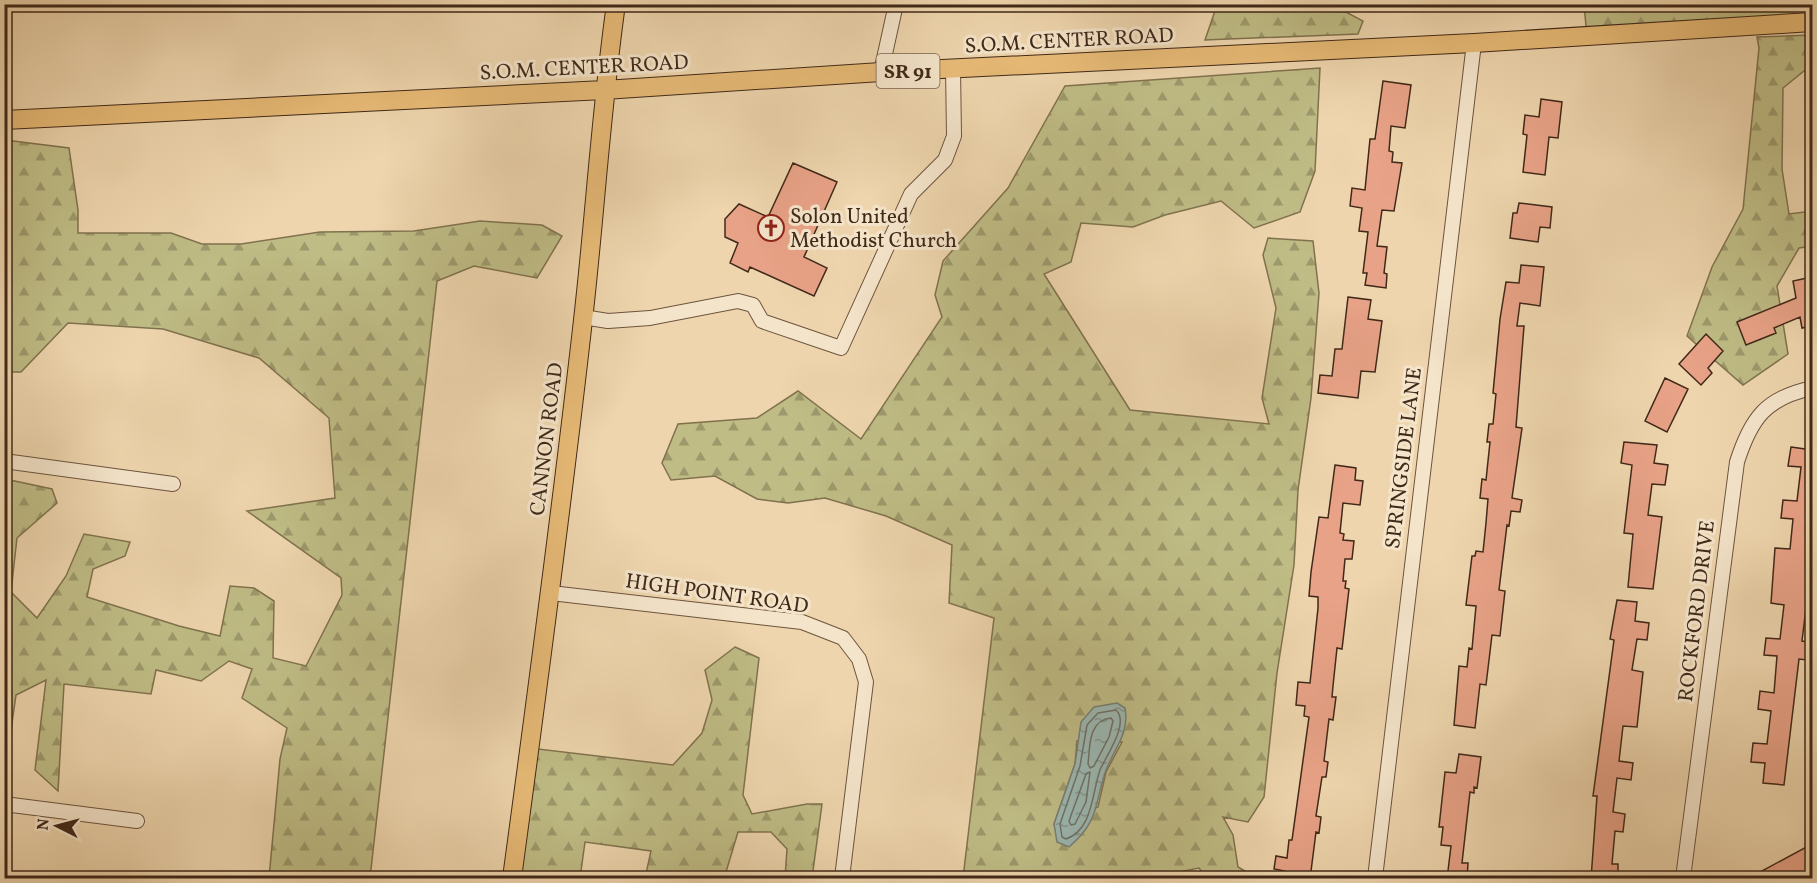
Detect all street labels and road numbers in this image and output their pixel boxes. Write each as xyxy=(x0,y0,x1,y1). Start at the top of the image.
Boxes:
street label: S.O.M. CENTER ROAD xyxy=(964,22,1174,61)
street label: S.O.M. CENTER ROAD xyxy=(479,49,689,88)
road number: SR 91 xyxy=(876,54,940,88)
street label: CANNON ROAD xyxy=(524,361,571,517)
street label: SPRINGSIDE LANE xyxy=(1379,366,1430,550)
street label: ROCKFORD DRIVE xyxy=(1672,519,1723,704)
street label: HIGH POINT ROAD xyxy=(623,567,810,622)

